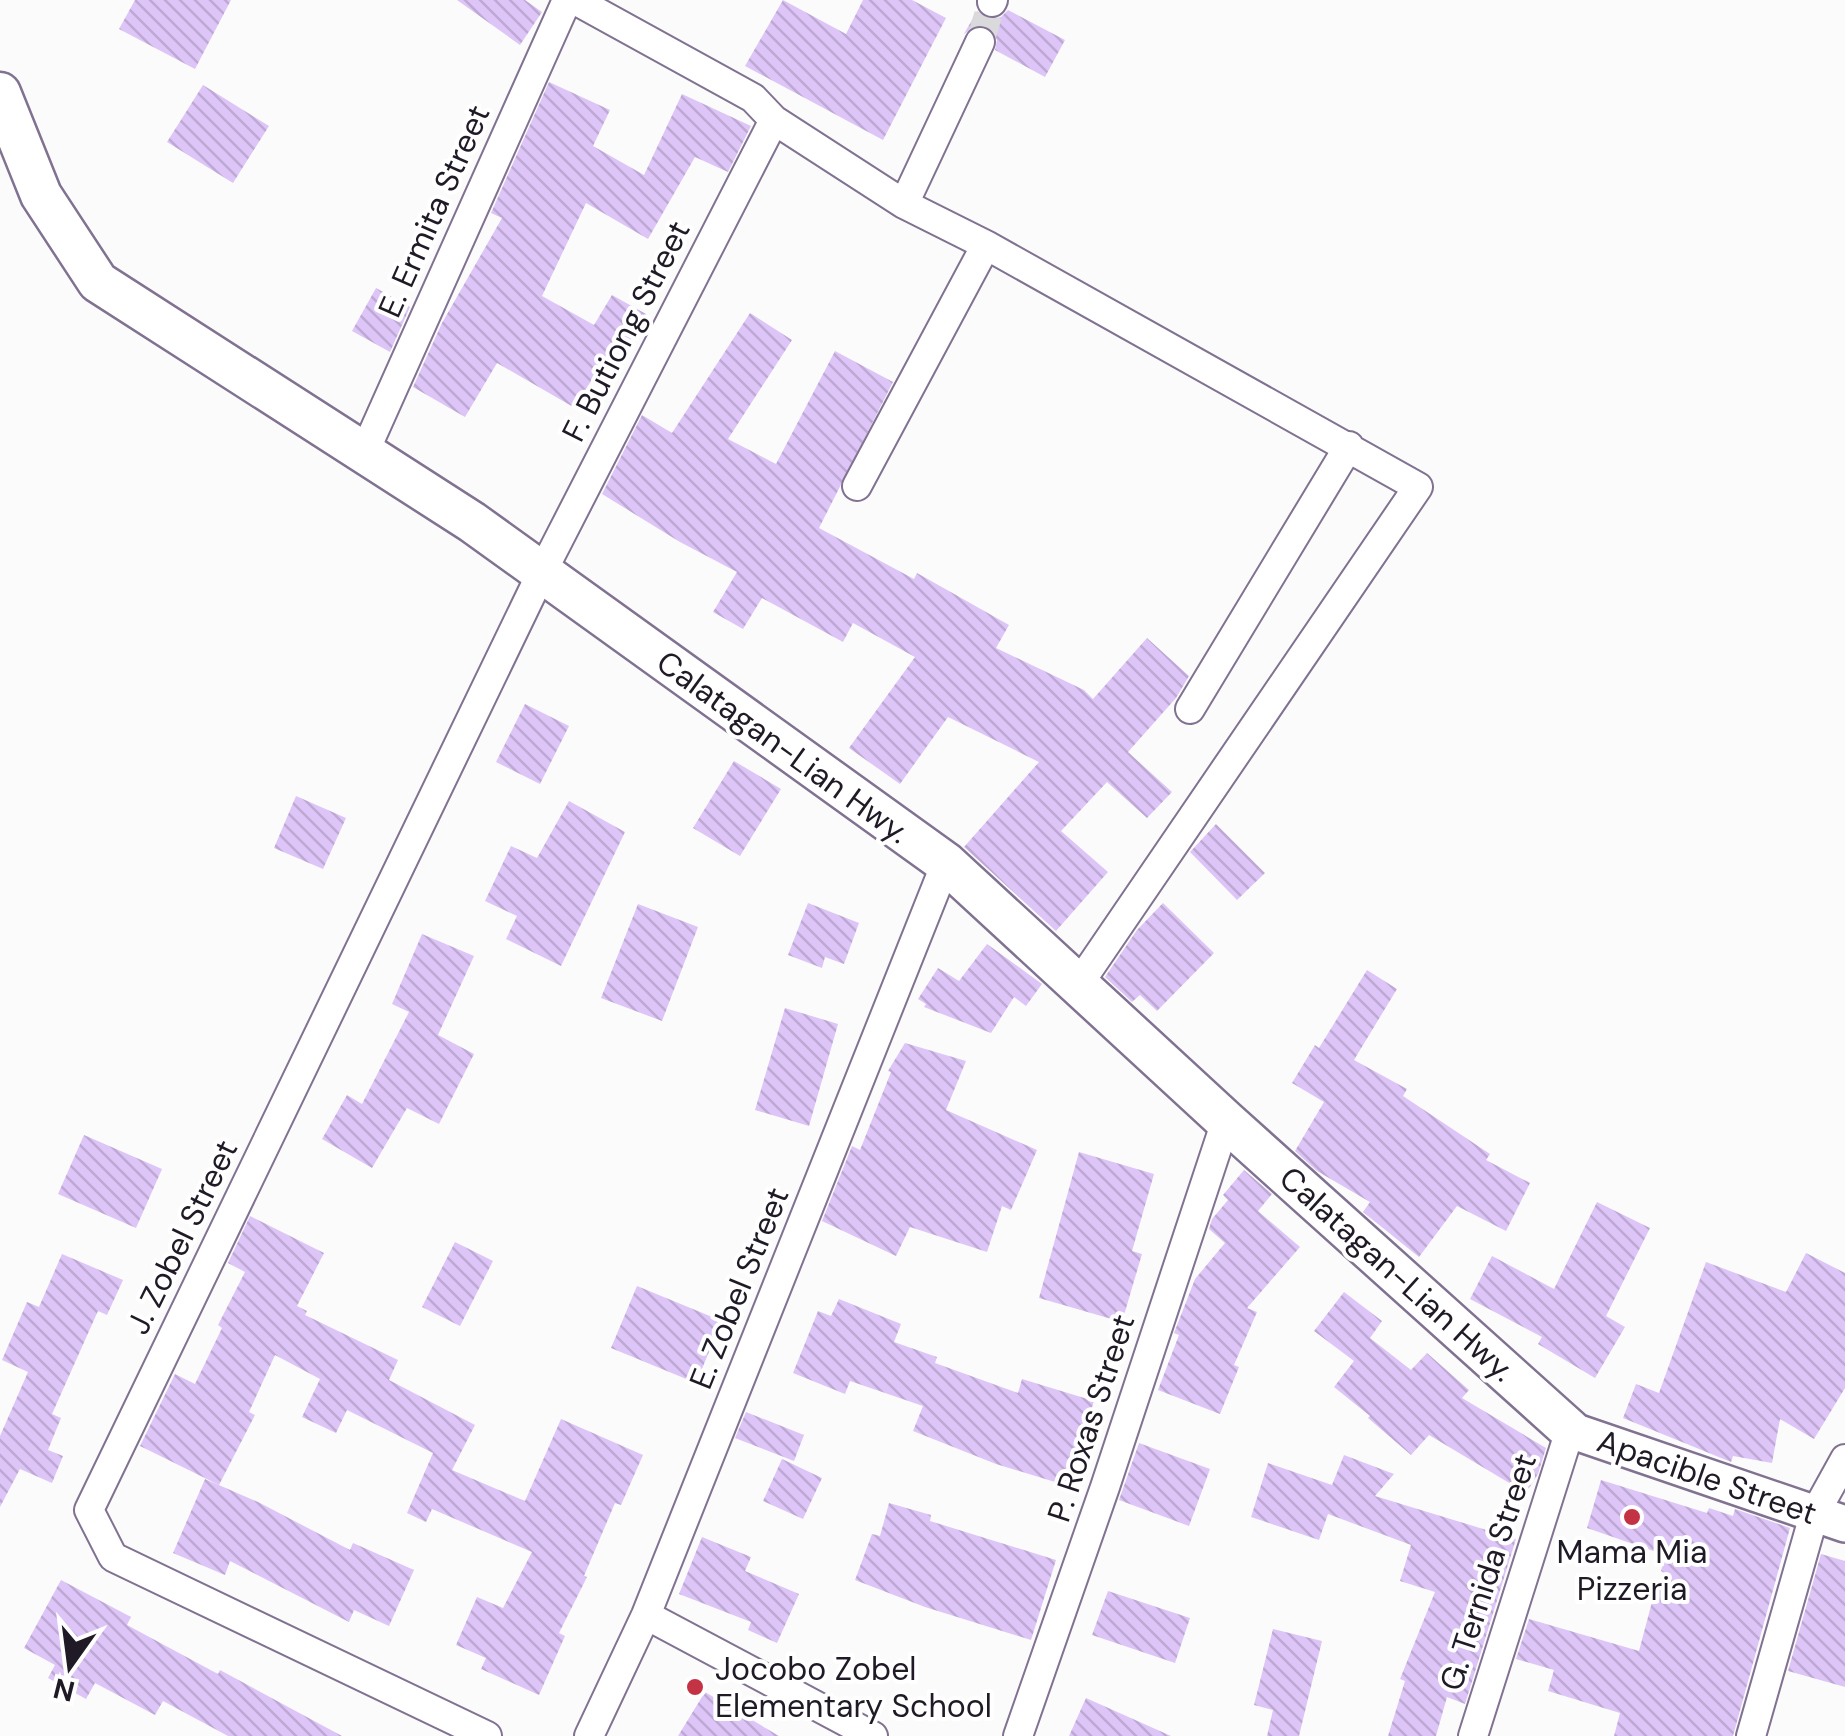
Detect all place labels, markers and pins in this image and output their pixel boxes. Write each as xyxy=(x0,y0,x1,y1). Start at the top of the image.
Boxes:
marker: Mama Mia Pizzeria xyxy=(1621,1506,1643,1528)
place label: Mama Mia Pizzeria xyxy=(1557,1531,1707,1610)
place label: Jocobo Zobel Elementary School xyxy=(715,1648,992,1727)
marker: Jocobo Zobel Elementary School xyxy=(684,1676,706,1698)

